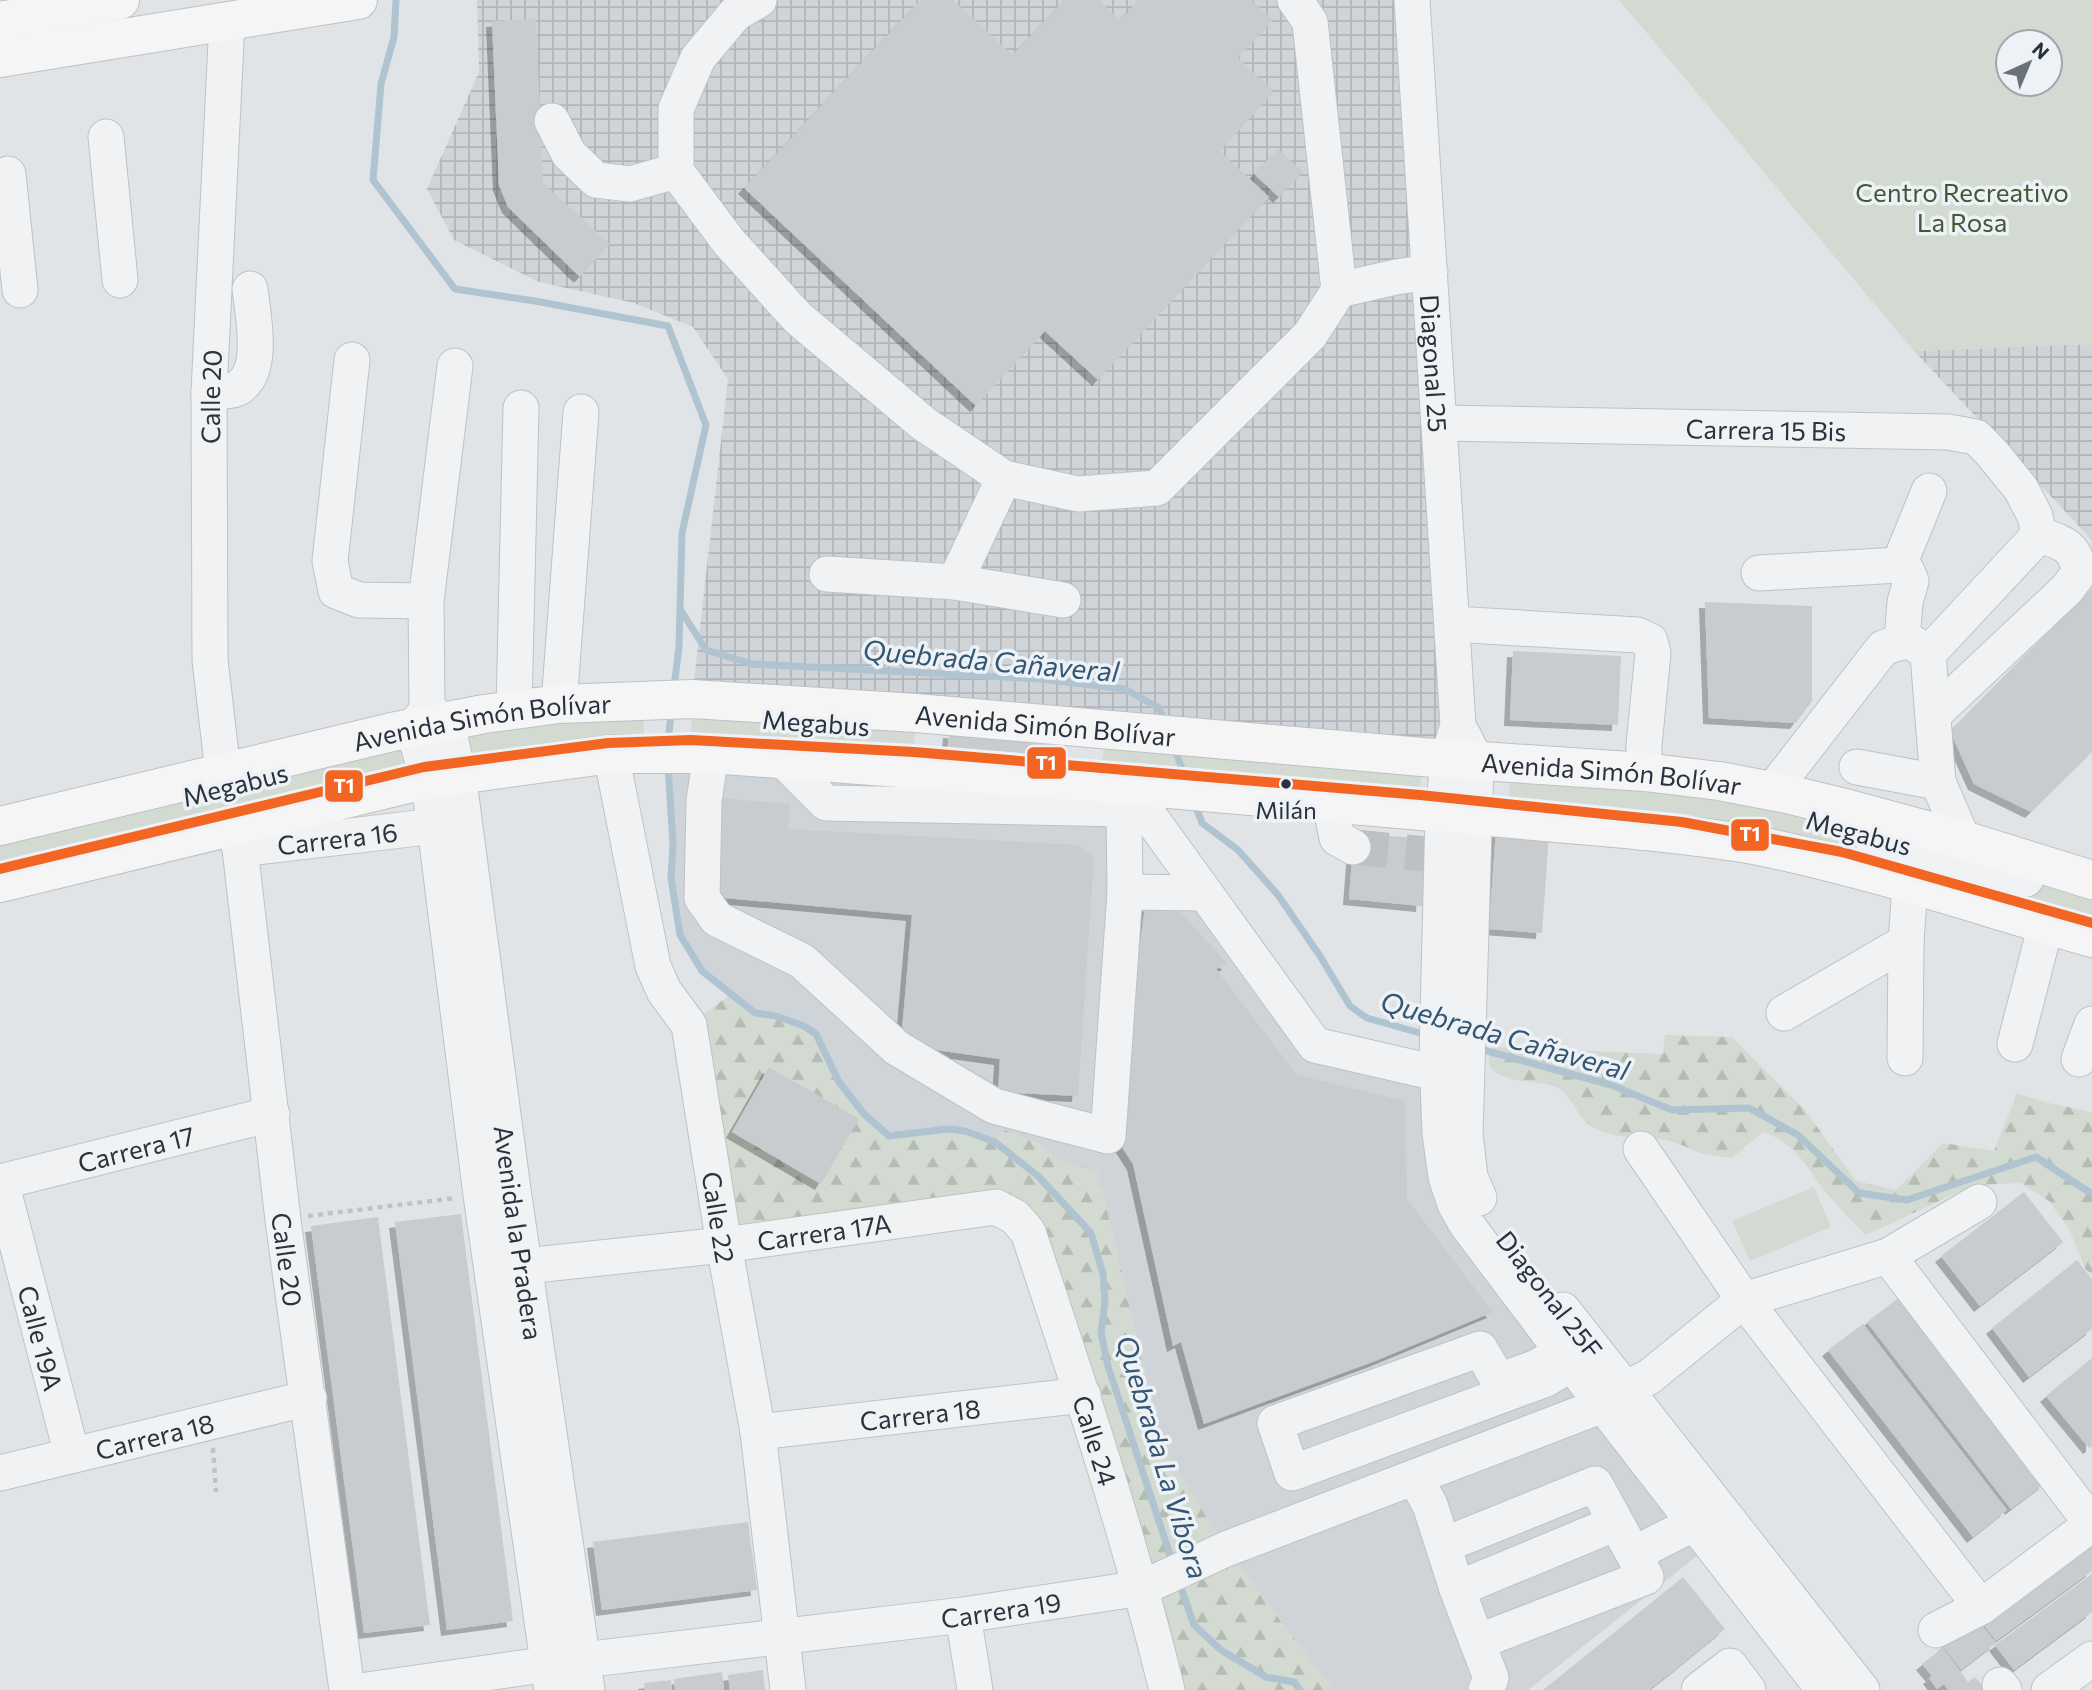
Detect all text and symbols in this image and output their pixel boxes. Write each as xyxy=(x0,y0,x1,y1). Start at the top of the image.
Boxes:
north arrow xyxy=(1994,28,2064,98)
text: N xyxy=(2028,37,2054,64)
park label: Centro Recreativo La Rosa xyxy=(1855,176,2069,237)
street label: Diagonal 25 xyxy=(1415,293,1455,433)
street label: Calle 20 xyxy=(193,349,227,444)
street label: Carrera 15 Bis xyxy=(1685,412,1847,446)
water label: Quebrada Cañaveral xyxy=(861,632,1121,688)
street label: Avenida Simón Bolívar xyxy=(350,687,612,756)
street label: Avenida Simón Bolívar xyxy=(914,697,1177,751)
street label: Megabus xyxy=(761,703,871,741)
line badge: T1 xyxy=(1026,746,1067,780)
street label: Avenida Simón Bolívar xyxy=(1480,746,1744,800)
text: T1 xyxy=(1036,751,1056,774)
street label: Megabus xyxy=(179,756,291,812)
line badge: T1 xyxy=(324,769,364,803)
text: T1 xyxy=(334,774,354,797)
marker: Milán xyxy=(1279,777,1293,791)
place label: Milán xyxy=(1255,795,1317,824)
street label: Megabus xyxy=(1803,803,1915,861)
street label: Carrera 16 xyxy=(275,815,399,860)
line badge: T1 xyxy=(1730,818,1770,852)
text: T1 xyxy=(1740,822,1760,845)
water label: Quebrada Cañaveral xyxy=(1377,983,1634,1087)
street label: Carrera 17 xyxy=(74,1119,197,1178)
street label: Avenida la Pradera xyxy=(489,1123,550,1342)
street label: Calle 22 xyxy=(697,1169,742,1265)
street label: Carrera 17A xyxy=(755,1206,893,1256)
street label: Calle 20 xyxy=(267,1210,310,1308)
street label: Diagonal 25F xyxy=(1491,1224,1609,1364)
street label: Calle 19A xyxy=(13,1282,70,1394)
water label: Quebrada La Vibora xyxy=(1110,1331,1216,1583)
street label: Carrera 18 xyxy=(858,1391,982,1436)
street label: Calle 24 xyxy=(1067,1391,1125,1489)
street label: Carrera 18 xyxy=(92,1406,217,1465)
street label: Carrera 19 xyxy=(939,1585,1063,1633)

